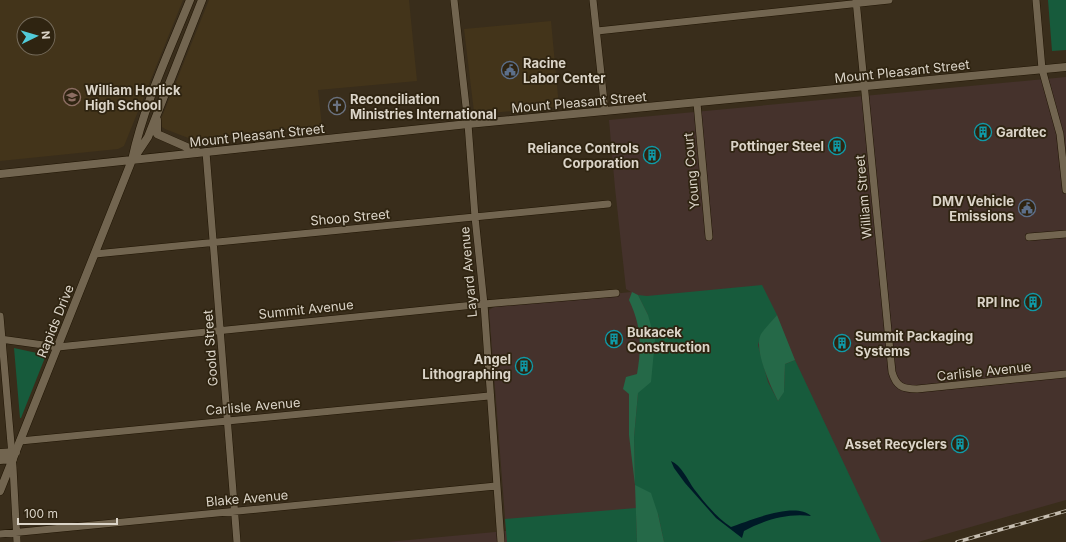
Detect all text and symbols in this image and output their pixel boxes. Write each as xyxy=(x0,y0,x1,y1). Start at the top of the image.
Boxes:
north arrow xyxy=(16,16,56,56)
text: N xyxy=(39,30,53,40)
place label: Racine Labor Center xyxy=(523,55,606,86)
street label: Mount Pleasant Street xyxy=(834,56,970,86)
public building icon: Racine Labor Center xyxy=(500,60,520,80)
place label: William Horlick High School xyxy=(85,82,181,113)
school or university icon: William Horlick High School xyxy=(62,87,82,107)
street label: Mount Pleasant Street xyxy=(511,88,647,116)
place label: Reconciliation Ministries International xyxy=(350,91,497,122)
church icon: Reconciliation Ministries International xyxy=(327,96,347,116)
street label: Mount Pleasant Street xyxy=(189,120,325,150)
building icon: Gardtec xyxy=(973,122,993,142)
place label: Gardtec xyxy=(996,124,1047,140)
street label: Young Court xyxy=(680,132,702,210)
building icon: Pottinger Steel xyxy=(827,136,847,156)
place label: Pottinger Steel xyxy=(731,138,824,154)
place label: Reliance Controls Corporation xyxy=(528,140,639,171)
building icon: Reliance Controls Corporation xyxy=(642,145,662,165)
street label: William Street xyxy=(851,154,875,240)
place label: DMV Vehicle Emissions xyxy=(933,193,1014,224)
public building icon: DMV Vehicle Emissions xyxy=(1017,198,1037,218)
street label: Shoop Street xyxy=(309,206,391,228)
street label: Layard Avenue xyxy=(456,226,480,318)
street label: Rapids Drive xyxy=(33,282,77,360)
building icon: RPI Inc xyxy=(1023,292,1043,312)
place label: RPI Inc xyxy=(977,294,1020,310)
street label: Summit Avenue xyxy=(258,296,354,322)
street label: Goold Street xyxy=(199,309,221,387)
place label: Bukacek Construction xyxy=(627,324,710,355)
place label: Summit Packaging Systems xyxy=(855,328,973,359)
building icon: Bukacek Construction xyxy=(604,329,624,349)
building icon: Summit Packaging Systems xyxy=(832,333,852,353)
place label: Angel Lithographing xyxy=(422,351,511,382)
building icon: Angel Lithographing xyxy=(514,356,534,376)
street label: Carlisle Avenue xyxy=(936,358,1032,384)
street label: Carlisle Avenue xyxy=(205,394,301,418)
building icon: Asset Recyclers xyxy=(950,434,970,454)
place label: Asset Recyclers xyxy=(845,436,947,452)
street label: Blake Avenue xyxy=(205,486,289,510)
scale bar xyxy=(18,500,117,526)
text: 100 m xyxy=(24,506,58,521)

